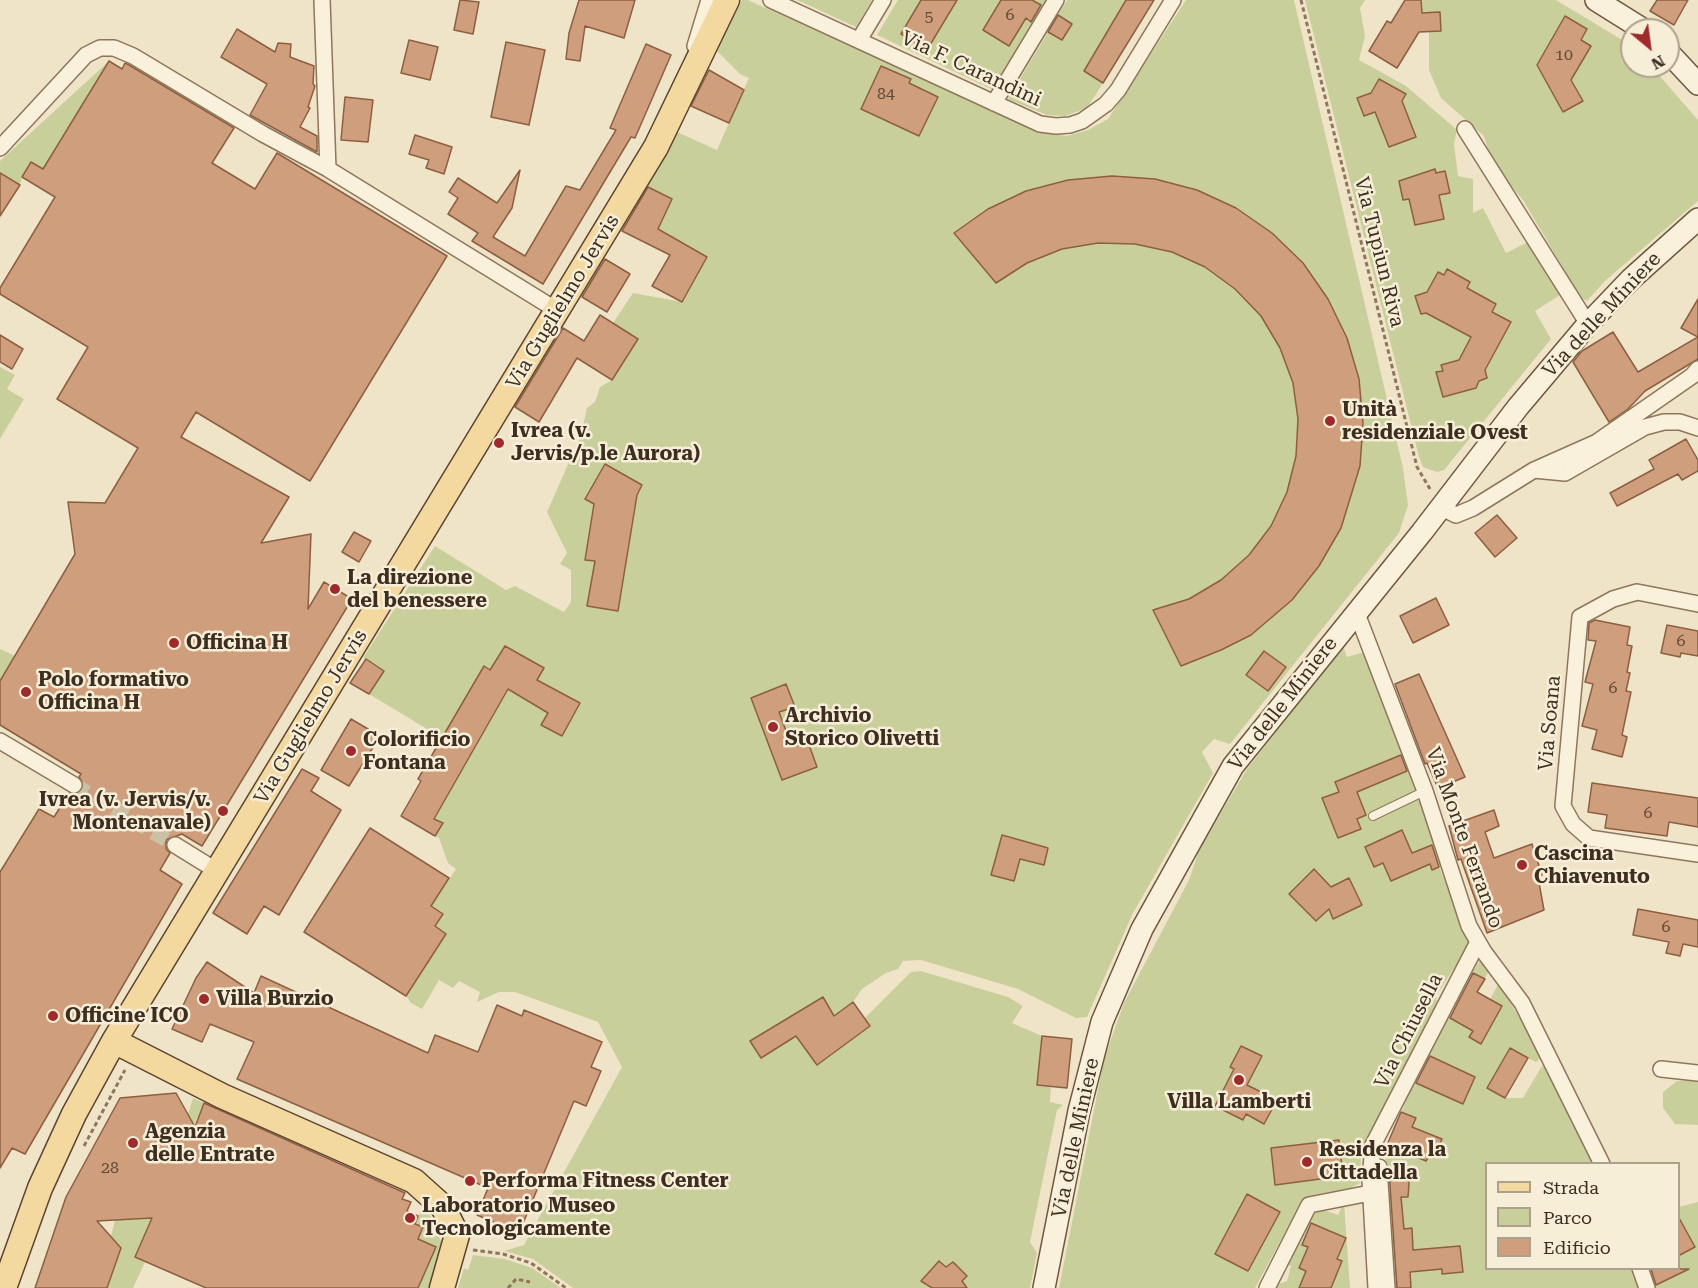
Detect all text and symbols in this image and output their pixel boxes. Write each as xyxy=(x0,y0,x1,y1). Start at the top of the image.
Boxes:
house number: 6 xyxy=(1006,5,1014,25)
house number: 5 xyxy=(925,7,933,27)
north arrow xyxy=(1620,18,1680,78)
street label: Via F. Carandini xyxy=(897,26,1045,112)
house number: 10 xyxy=(1555,45,1573,65)
text: N xyxy=(1648,51,1668,74)
house number: 84 xyxy=(877,84,895,104)
street label: Via Tupiun Riva xyxy=(1349,174,1409,330)
street label: Via Guglielmo Jervis xyxy=(501,210,625,394)
street label: Via delle Miniere xyxy=(1538,247,1666,383)
place label: Unità residenziale Ovest xyxy=(1342,398,1528,445)
marker: Unità residenziale Ovest xyxy=(1323,414,1337,428)
place label: Ivrea (v. Jervis/p.le Aurora) xyxy=(511,419,700,466)
marker: Ivrea (v. Jervis/p.le Aurora) xyxy=(492,436,506,450)
place label: La direzione del benessere xyxy=(347,566,487,613)
marker: La direzione del benessere xyxy=(328,582,342,596)
street label: Via Guglielmo Jervis xyxy=(249,625,373,809)
place label: Officina H xyxy=(186,631,288,655)
house number: 6 xyxy=(1677,631,1685,651)
street label: Via delle Miniere xyxy=(1223,632,1343,776)
marker: Officina H xyxy=(167,636,181,650)
place label: Polo formativo Officina H xyxy=(38,668,189,715)
street label: Via Soana xyxy=(1534,674,1566,772)
house number: 6 xyxy=(1609,678,1617,698)
marker: Polo formativo Officina H xyxy=(19,685,33,699)
place label: Archivio Storico Olivetti xyxy=(785,704,939,751)
marker: Archivio Storico Olivetti xyxy=(766,720,780,734)
place label: Colorificio Fontana xyxy=(363,728,470,775)
marker: Colorificio Fontana xyxy=(344,744,358,758)
street label: Via Monte Ferrando xyxy=(1420,744,1508,932)
place label: Ivrea (v. Jervis/v. Montenavale) xyxy=(39,788,211,835)
house number: 6 xyxy=(1644,803,1652,823)
marker: Ivrea (v. Jervis/v. Montenavale) xyxy=(216,804,230,818)
place label: Cascina Chiavenuto xyxy=(1534,842,1650,889)
marker: Cascina Chiavenuto xyxy=(1515,858,1529,872)
house number: 6 xyxy=(1662,917,1670,937)
street label: Via Chiusella xyxy=(1370,970,1448,1092)
place label: Villa Burzio xyxy=(216,987,334,1011)
marker: Villa Burzio xyxy=(197,992,211,1006)
place label: Officine ICO xyxy=(65,1004,189,1028)
marker: Officine ICO xyxy=(46,1009,60,1023)
street label: Via delle Miniere xyxy=(1047,1056,1105,1220)
marker: Villa Lamberti xyxy=(1232,1073,1246,1087)
place label: Villa Lamberti xyxy=(1167,1090,1311,1114)
place label: Agenzia delle Entrate xyxy=(145,1120,275,1167)
marker: Agenzia delle Entrate xyxy=(126,1136,140,1150)
place label: Residenza la Cittadella xyxy=(1319,1138,1446,1185)
marker: Residenza la Cittadella xyxy=(1300,1155,1314,1169)
house number: 28 xyxy=(101,1158,119,1178)
legend xyxy=(1485,1162,1680,1270)
place label: Performa Fitness Center xyxy=(482,1169,729,1193)
marker: Performa Fitness Center xyxy=(463,1174,477,1188)
text: Strada xyxy=(1543,1177,1599,1198)
place label: Laboratorio Museo Tecnologicamente xyxy=(422,1194,615,1241)
text: Parco xyxy=(1543,1207,1592,1228)
marker: Laboratorio Museo Tecnologicamente xyxy=(403,1211,417,1225)
text: Edificio xyxy=(1543,1237,1611,1258)

